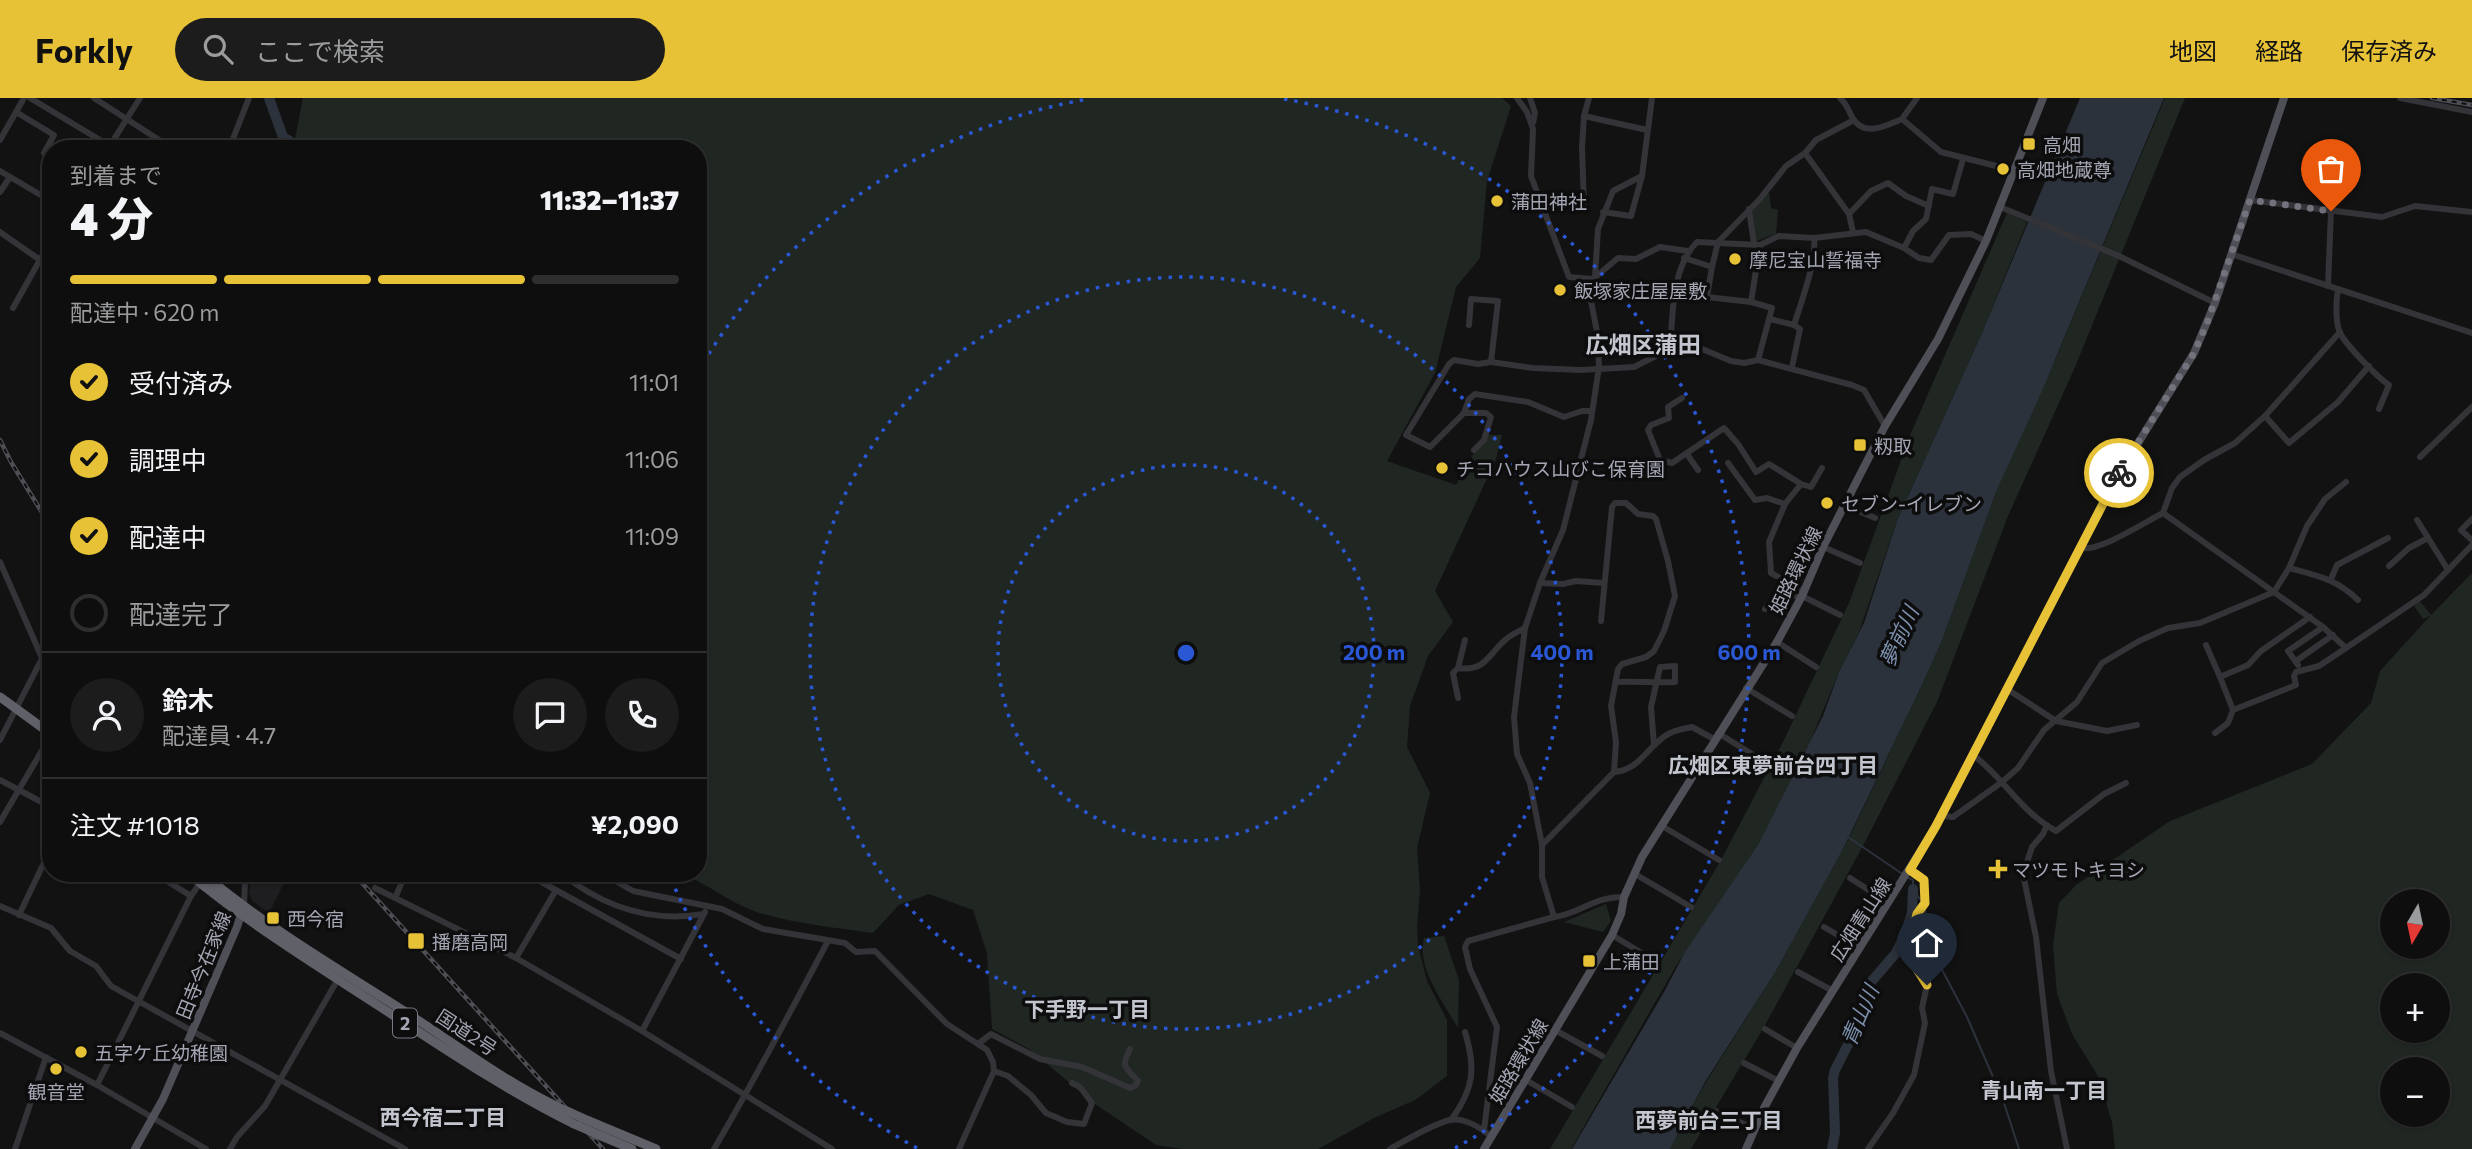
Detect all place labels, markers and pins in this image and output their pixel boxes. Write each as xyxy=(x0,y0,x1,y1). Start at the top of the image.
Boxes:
place label: 高畑 xyxy=(2043,133,2081,156)
marker: 高畑 xyxy=(2021,136,2037,152)
pin xyxy=(2301,139,2361,211)
place label: 高畑地蔵尊 xyxy=(2017,158,2112,181)
marker: 高畑地蔵尊 xyxy=(1995,161,2011,177)
place label: 蒲田神社 xyxy=(1511,190,1587,213)
marker: 蒲田神社 xyxy=(1489,193,1505,209)
place label: 摩尼宝山誓福寺 xyxy=(1749,248,1882,271)
marker: 摩尼宝山誓福寺 xyxy=(1727,251,1743,267)
place label: 飯塚家庄屋屋敷 xyxy=(1574,279,1707,302)
marker: 飯塚家庄屋屋敷 xyxy=(1552,282,1568,298)
place label: 籾取 xyxy=(1874,434,1912,457)
marker: 籾取 xyxy=(1852,437,1868,453)
place label: チコハウス山びこ保育園 xyxy=(1456,457,1665,480)
marker: チコハウス山びこ保育園 xyxy=(1434,460,1450,476)
place label: セブン-イレブン xyxy=(1841,492,1982,515)
marker: セブン-イレブン xyxy=(1819,495,1835,511)
centre of rings xyxy=(1174,641,1198,665)
place label: マツモトキヨシ xyxy=(2012,858,2145,881)
marker: マツモトキヨシ xyxy=(1990,861,2006,877)
place label: 西今宿 xyxy=(287,907,344,930)
marker: 西今宿 xyxy=(265,910,281,926)
pin xyxy=(1897,913,1957,985)
place label: 播磨高岡 xyxy=(432,930,508,953)
marker: 播磨高岡 xyxy=(406,931,426,951)
place label: 上蒲田 xyxy=(1603,950,1660,973)
marker: 上蒲田 xyxy=(1581,953,1597,969)
place label: 五字ケ丘幼稚園 xyxy=(95,1041,228,1064)
marker: 五字ケ丘幼稚園 xyxy=(73,1044,89,1060)
marker: 観音堂 xyxy=(48,1061,64,1077)
place label: 観音堂 xyxy=(27,1080,85,1103)

